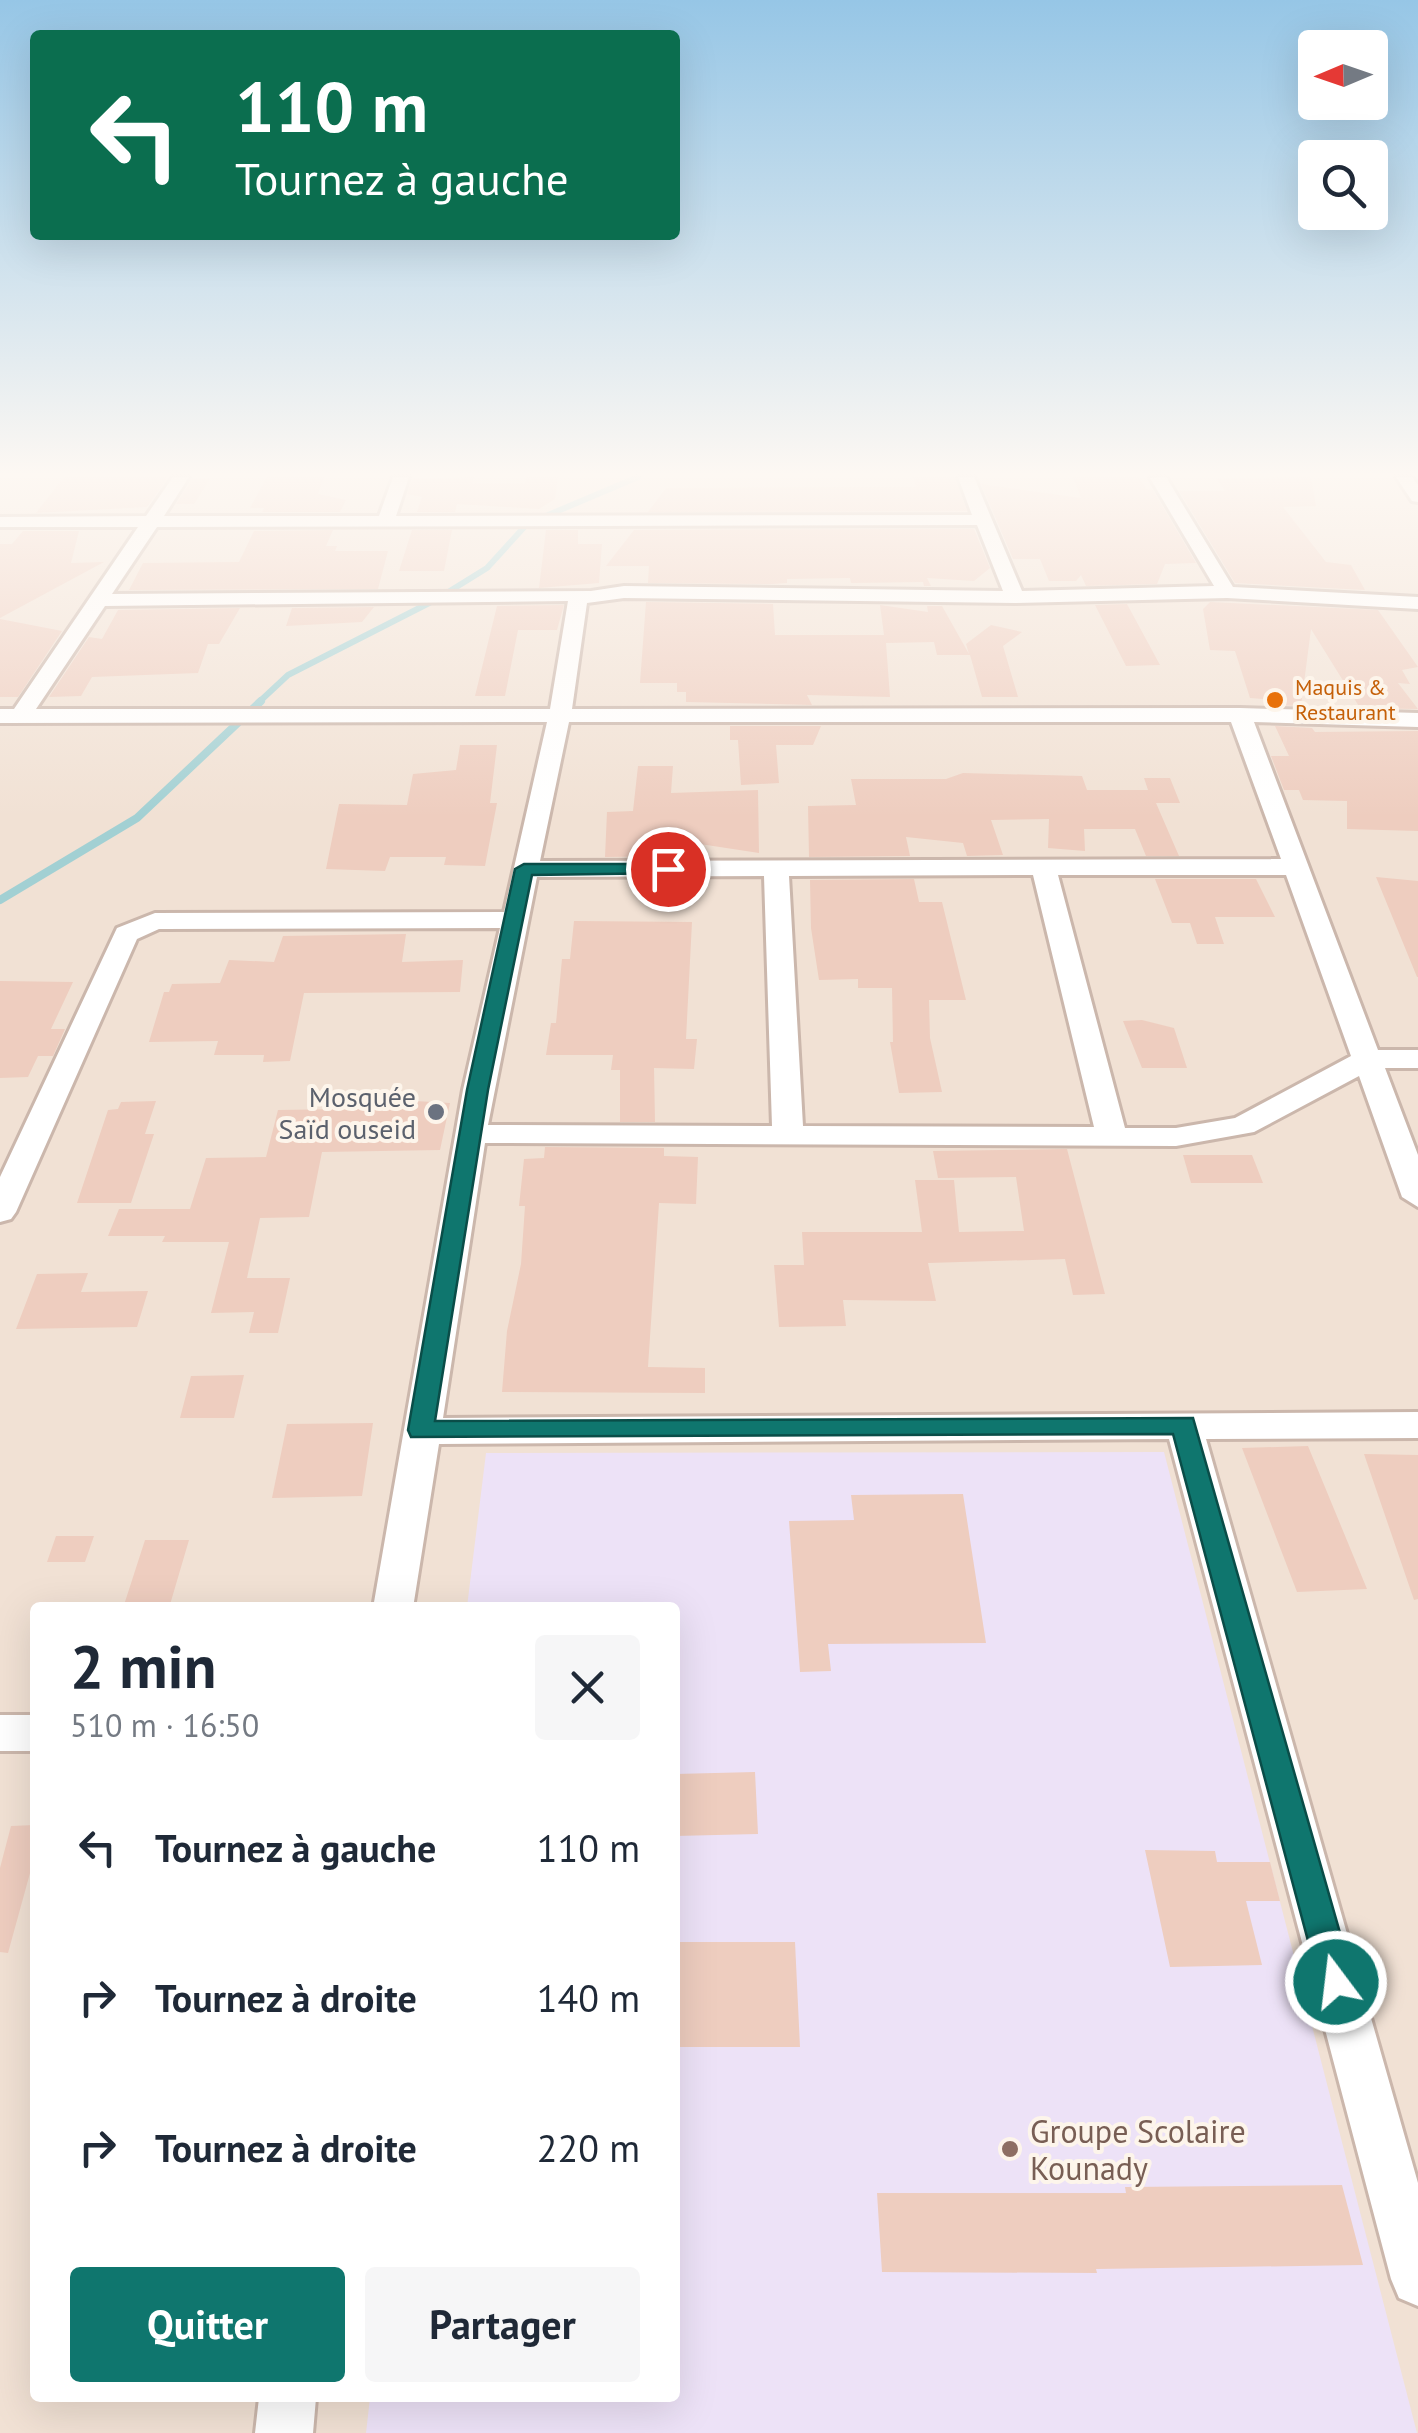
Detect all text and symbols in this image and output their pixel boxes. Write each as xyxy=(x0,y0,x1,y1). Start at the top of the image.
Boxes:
north arrow xyxy=(1298,30,1388,120)
map controls xyxy=(1298,30,1388,230)
text: 110 m xyxy=(235,61,428,151)
icon: left xyxy=(70,70,200,200)
button: search xyxy=(1298,140,1388,230)
text: Tournez à gauche xyxy=(235,149,569,207)
place label: Maquis & Restaurant xyxy=(1295,673,1396,726)
marker: Maquis & Restaurant xyxy=(1264,689,1286,711)
pin xyxy=(626,827,711,912)
icon: arrive xyxy=(641,842,696,897)
place label: Mosquée Saïd ouseid xyxy=(279,1078,416,1147)
marker: Mosquée Saïd ouseid xyxy=(425,1101,447,1123)
text: 2 min xyxy=(70,1627,216,1705)
button: close xyxy=(535,1635,640,1740)
text: 510 m · 16:50 xyxy=(70,1704,259,1746)
icon: left xyxy=(70,1820,125,1875)
text: Tournez à gauche xyxy=(155,1823,436,1872)
text: 110 m xyxy=(537,1823,640,1872)
position arrow xyxy=(1284,1930,1388,2034)
icon: right xyxy=(70,1970,125,2025)
text: Tournez à droite xyxy=(155,1973,417,2022)
text: 140 m xyxy=(537,1973,640,2022)
place label: Groupe Scolaire Kounady xyxy=(1030,2110,1246,2189)
icon: right xyxy=(70,2120,125,2175)
text: Tournez à droite xyxy=(155,2123,417,2172)
text: 220 m xyxy=(537,2123,640,2172)
marker: Groupe Scolaire Kounady xyxy=(999,2138,1021,2160)
button: Quitter xyxy=(70,2267,345,2382)
button: Partager xyxy=(365,2267,640,2382)

